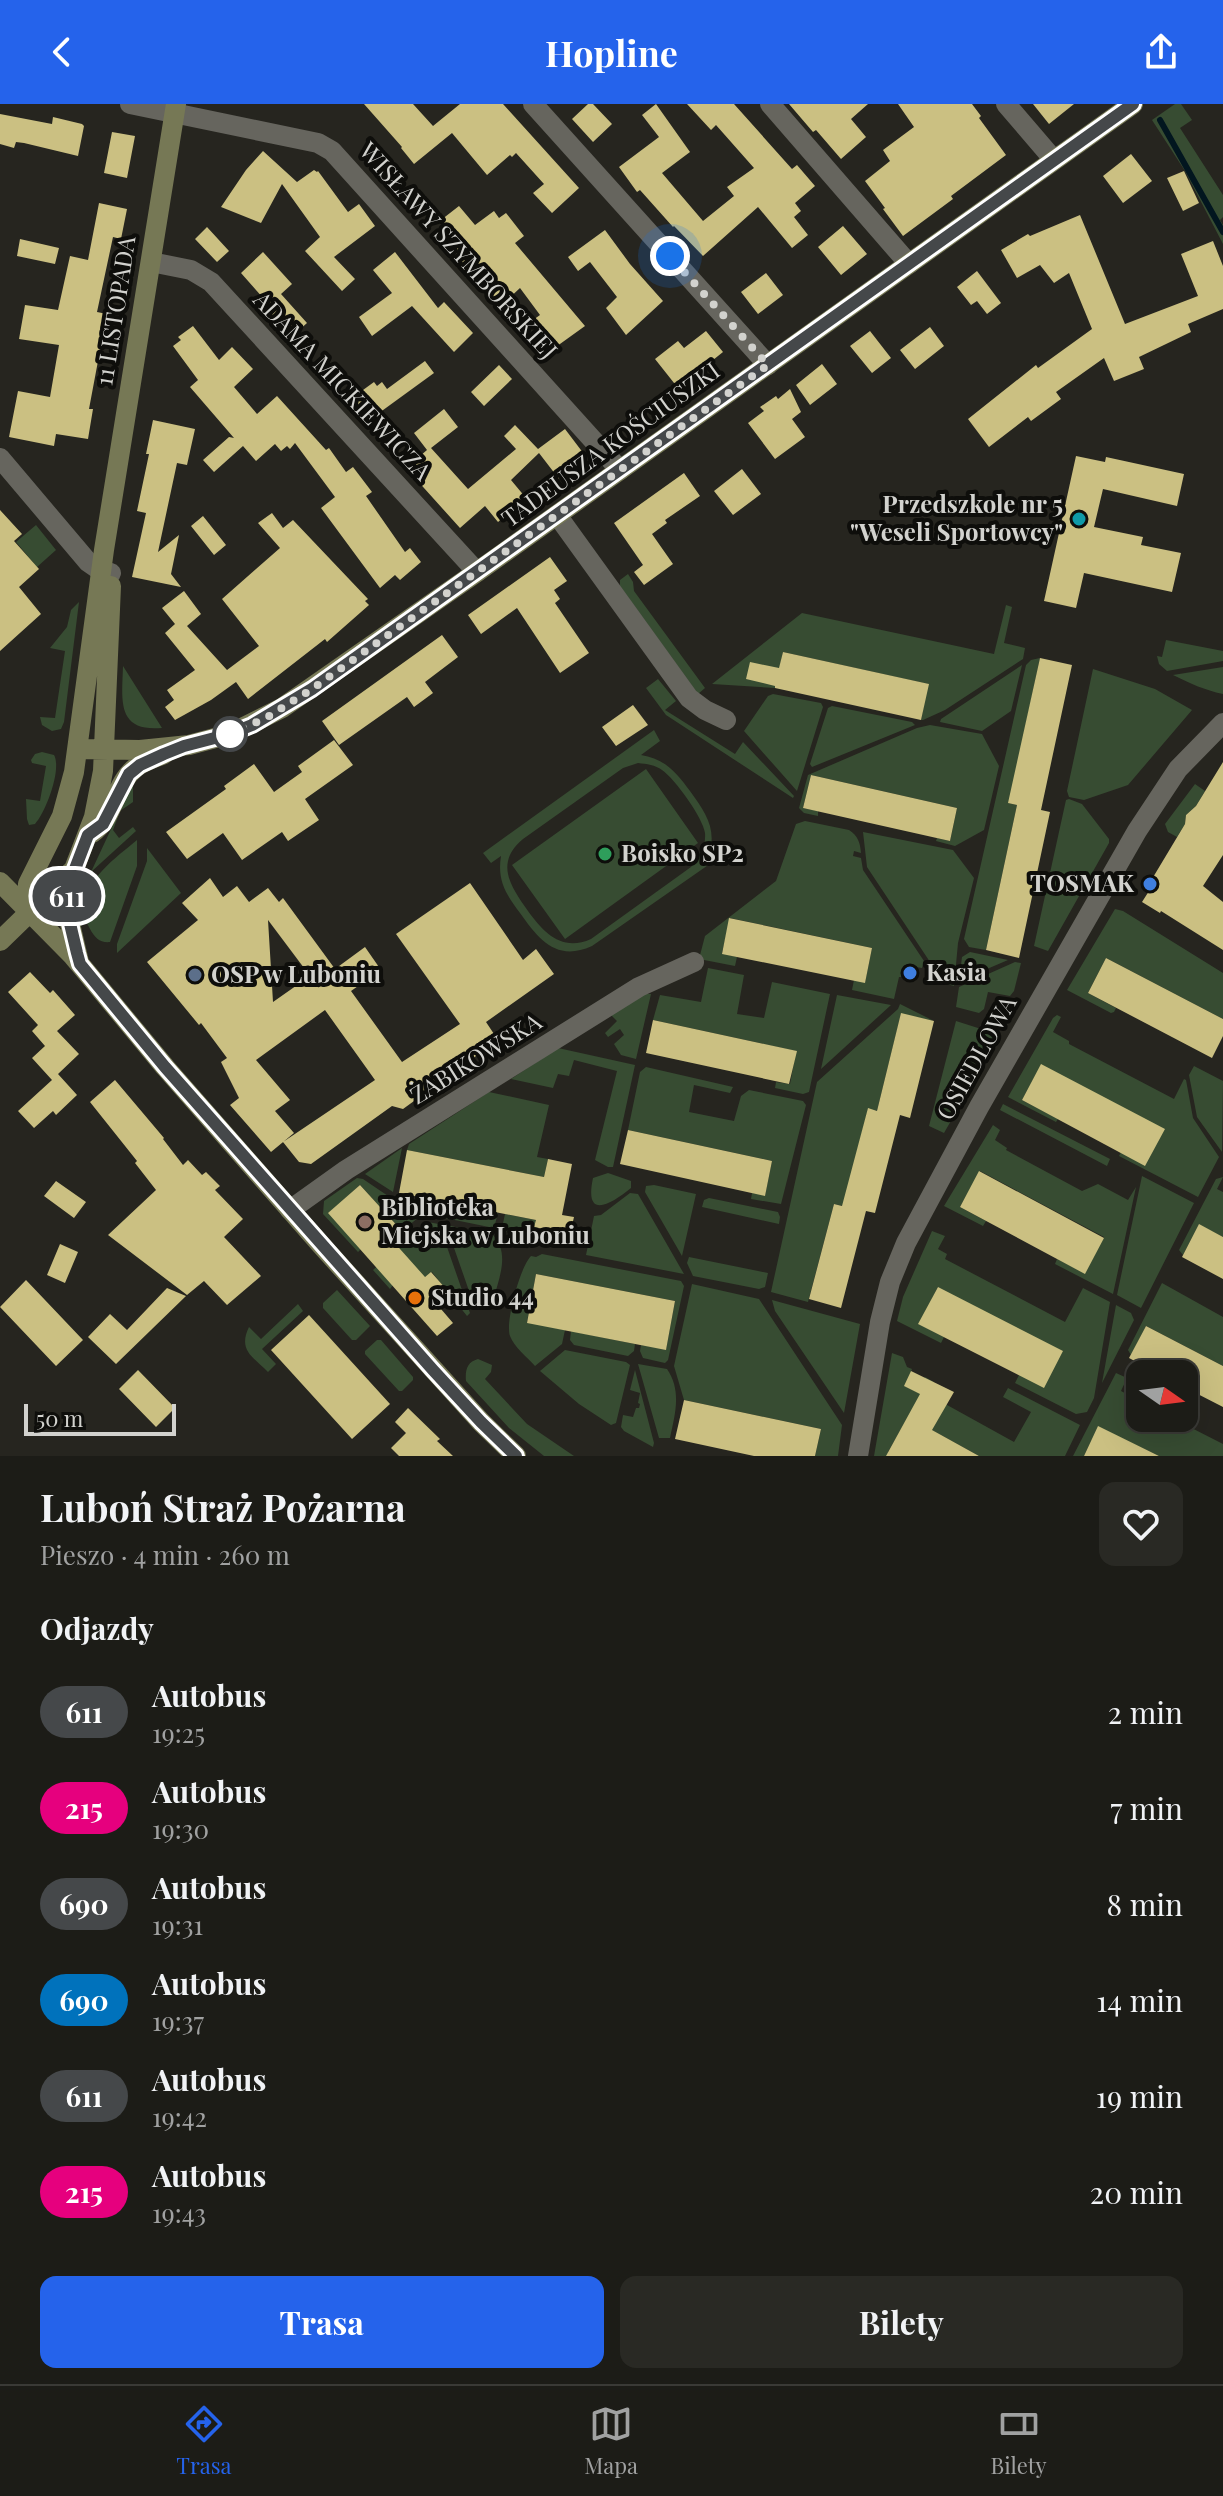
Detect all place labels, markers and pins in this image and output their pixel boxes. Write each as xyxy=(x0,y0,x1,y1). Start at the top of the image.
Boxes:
place label: Przedszkole nr 5 "Weseli Sportowcy" xyxy=(850,487,1063,547)
marker: Przedszkole nr 5 "Weseli Sportowcy" xyxy=(1070,510,1088,528)
unlabelled marker xyxy=(213,717,247,751)
place label: Boisko SP2 xyxy=(621,836,744,868)
marker: Boisko SP2 xyxy=(596,845,614,863)
place label: TOSMAK xyxy=(1030,866,1135,898)
marker: TOSMAK xyxy=(1141,875,1159,893)
place label: Kasia xyxy=(926,955,987,987)
place label: OSP w Luboniu xyxy=(211,957,382,989)
marker: Kasia xyxy=(901,964,919,982)
marker: OSP w Luboniu xyxy=(186,966,204,984)
place label: Biblioteka Miejska w Luboniu xyxy=(381,1190,590,1250)
marker: Biblioteka Miejska w Luboniu xyxy=(356,1213,374,1231)
place label: Studio 44 xyxy=(431,1280,534,1312)
marker: Studio 44 xyxy=(406,1289,424,1307)

